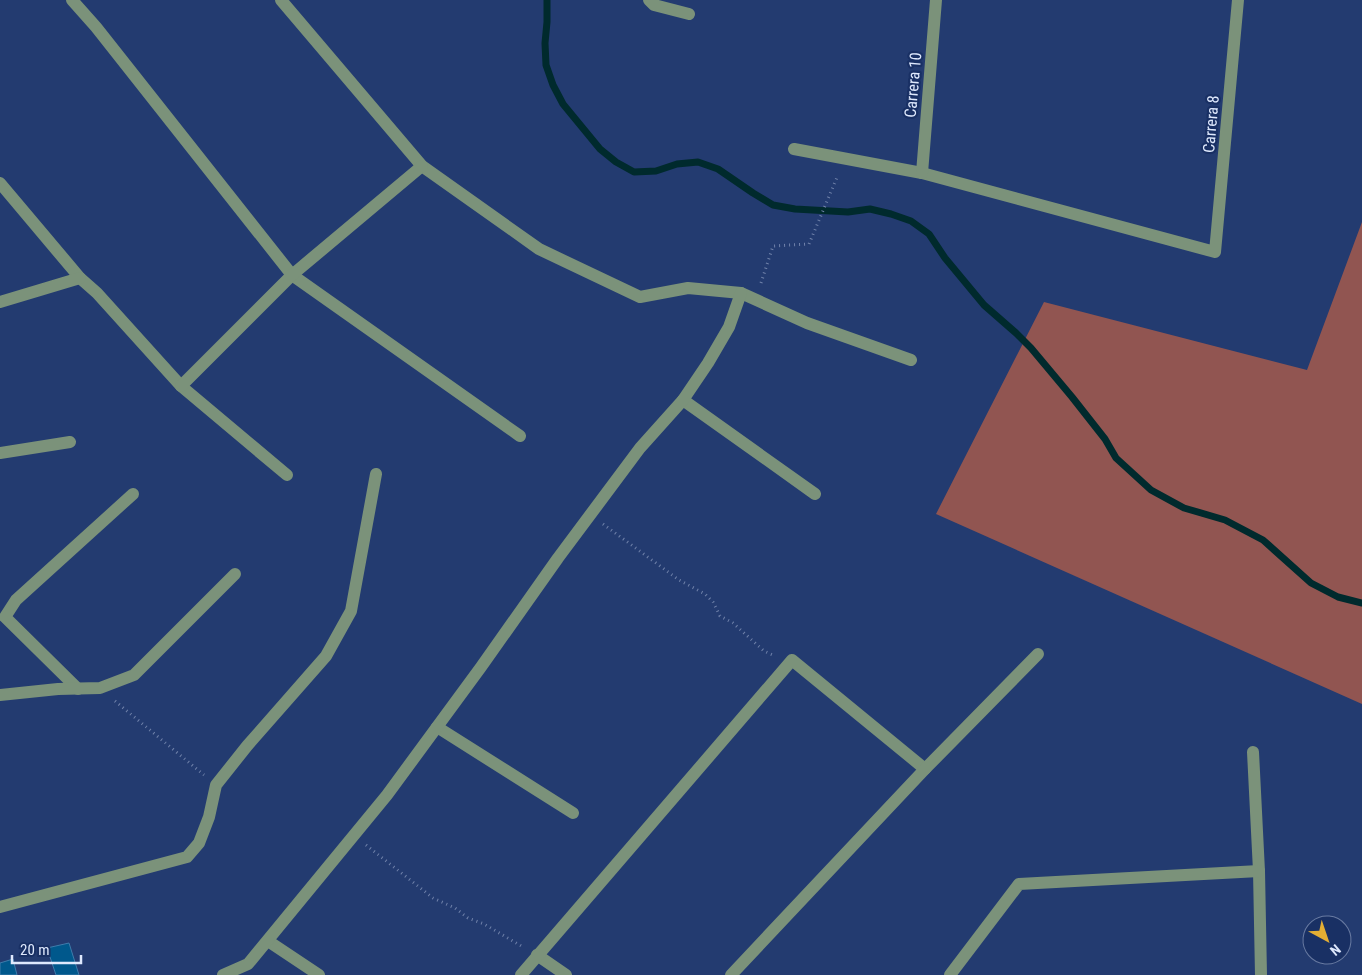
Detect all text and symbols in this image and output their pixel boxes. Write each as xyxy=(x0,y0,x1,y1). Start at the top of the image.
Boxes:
street label: Carrera 10 xyxy=(901,52,925,118)
street label: Carrera 8 xyxy=(1199,94,1223,154)
north arrow xyxy=(1302,915,1352,965)
scale bar xyxy=(12,932,81,964)
text: 20 m xyxy=(20,941,50,959)
text: N xyxy=(1327,941,1344,959)

